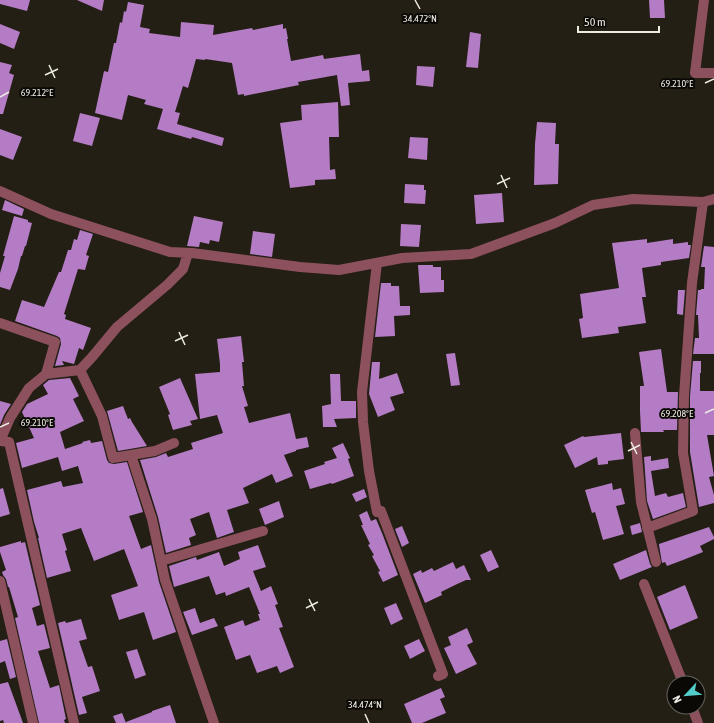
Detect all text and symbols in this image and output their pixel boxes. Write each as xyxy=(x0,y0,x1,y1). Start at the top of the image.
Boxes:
scale bar xyxy=(578,8,659,34)
text: 34.472°N xyxy=(403,13,437,24)
text: 50 m xyxy=(584,15,606,29)
text: 69.210°E xyxy=(661,78,694,89)
text: 69.212°E xyxy=(21,87,54,98)
text: 69.208°E xyxy=(661,408,694,419)
text: 69.210°E xyxy=(21,417,54,428)
north arrow xyxy=(666,675,706,715)
text: N xyxy=(670,694,684,705)
text: 34.474°N xyxy=(348,699,382,710)

